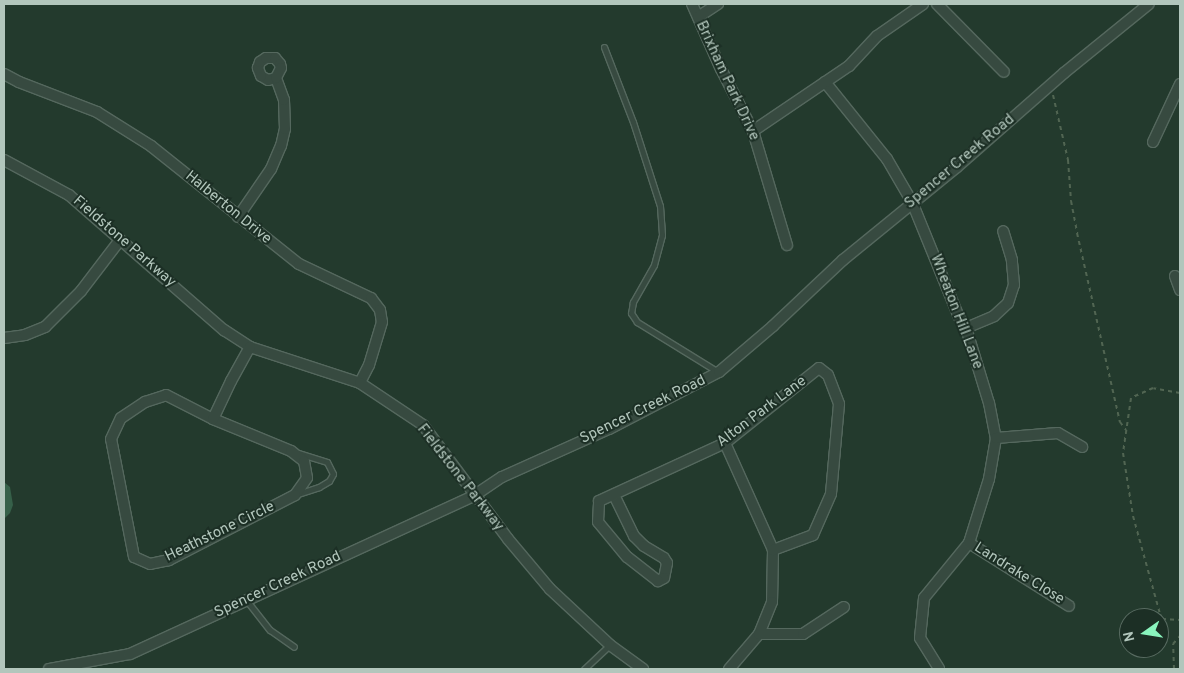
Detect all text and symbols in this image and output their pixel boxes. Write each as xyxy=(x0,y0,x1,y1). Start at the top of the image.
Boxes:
street label: Brixham Park Drive xyxy=(691,18,763,144)
street label: Spencer Creek Road xyxy=(902,111,1018,213)
street label: Halberton Drive xyxy=(181,168,275,248)
street label: Fieldstone Parkway xyxy=(69,192,179,292)
street label: Wheaton Hill Lane xyxy=(926,252,986,372)
street label: Spencer Creek Road xyxy=(577,372,709,448)
street label: Alton Park Lane xyxy=(714,372,810,452)
street label: Fieldstone Parkway xyxy=(413,421,507,535)
street label: Heathstone Circle xyxy=(162,498,278,566)
street label: Landrake Close xyxy=(971,539,1067,609)
street label: Spencer Creek Road xyxy=(212,548,344,622)
north arrow xyxy=(1119,608,1169,658)
text: N xyxy=(1120,629,1139,643)

